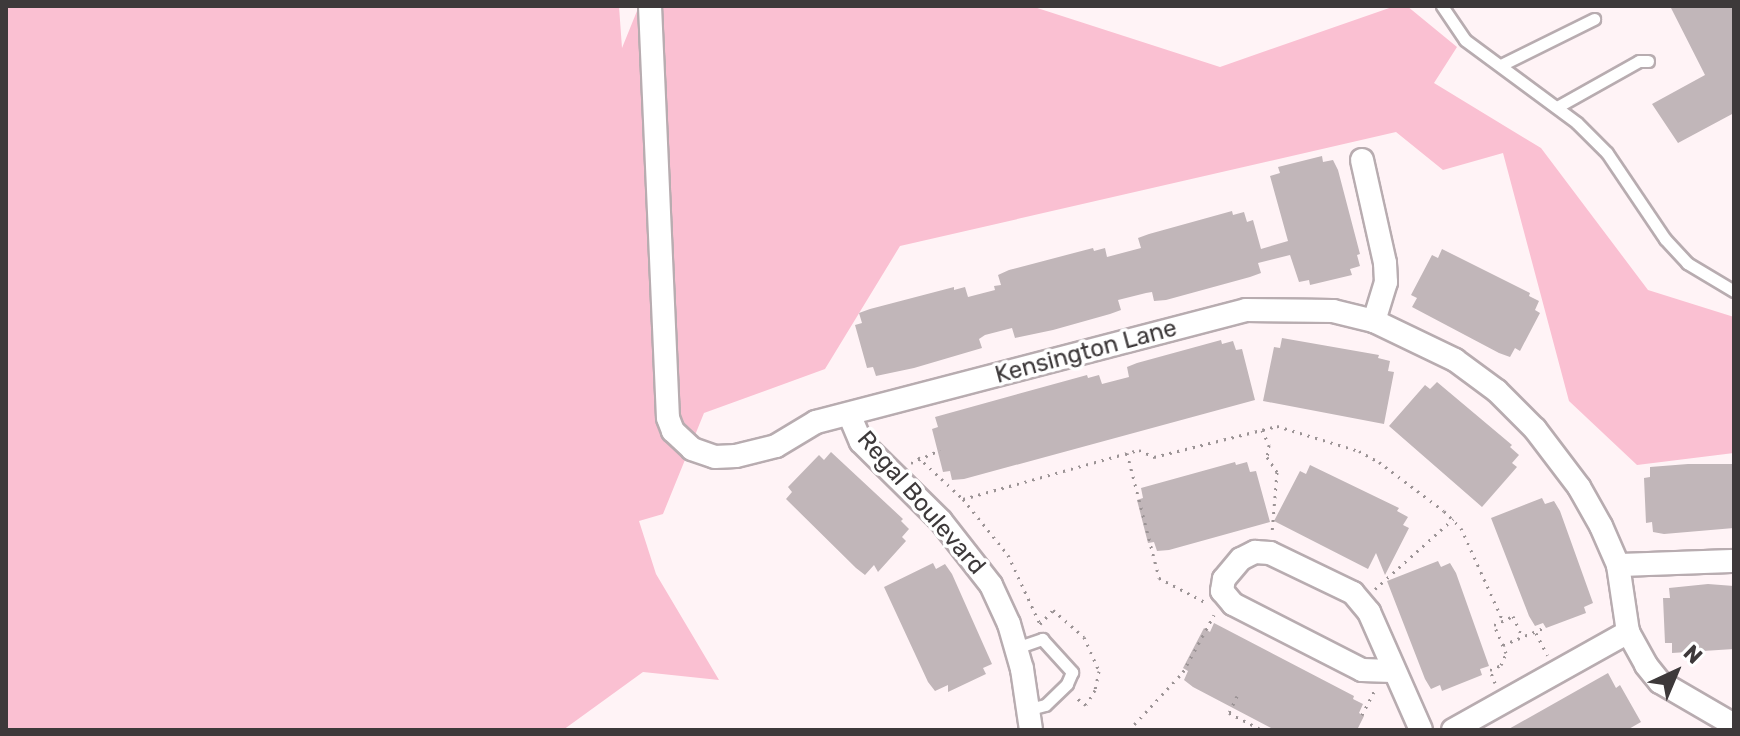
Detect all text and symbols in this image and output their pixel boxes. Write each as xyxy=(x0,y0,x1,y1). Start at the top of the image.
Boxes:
street label: Kensington Lane xyxy=(992,314,1180,390)
street label: Regal Boulevard xyxy=(851,425,991,581)
north arrow xyxy=(1636,632,1716,712)
text: N xyxy=(1678,639,1708,670)

